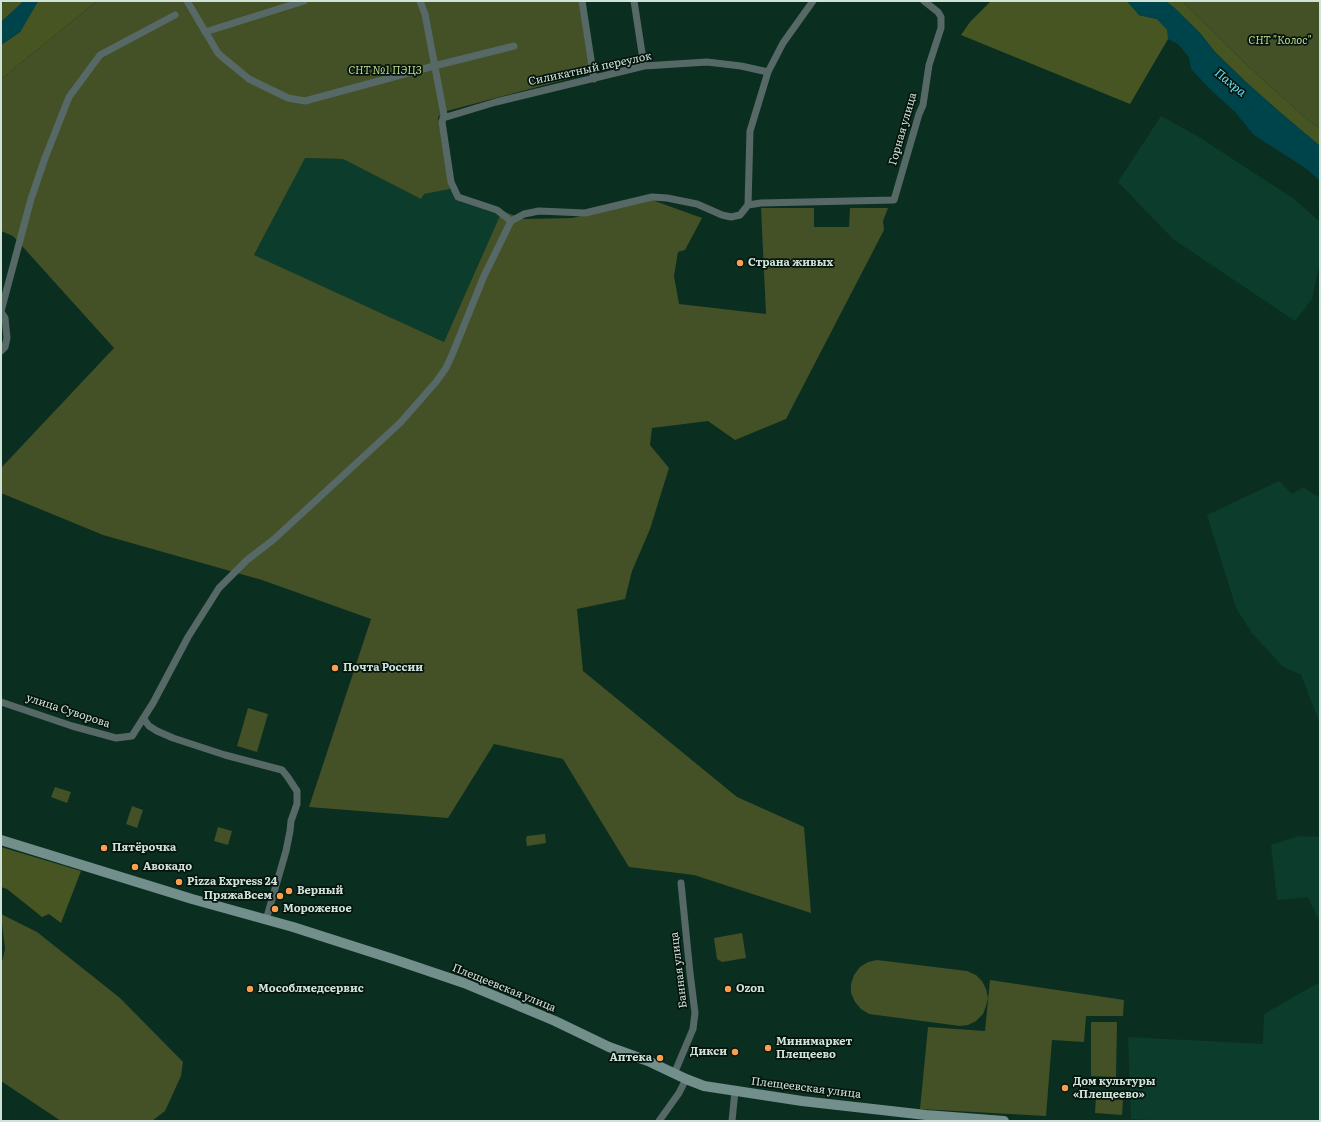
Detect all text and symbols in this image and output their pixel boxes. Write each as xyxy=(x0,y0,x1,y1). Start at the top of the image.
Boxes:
park label: СНТ "Колос" xyxy=(1248,34,1312,48)
street label: Силикатный переулок xyxy=(527,49,653,89)
park label: СНТ №1 ПЭЦЗ xyxy=(348,64,422,78)
water label: Пахра xyxy=(1211,66,1249,100)
street label: Горная улица xyxy=(886,91,920,167)
place label: Страна живых xyxy=(748,256,833,270)
marker: Страна живых xyxy=(735,258,745,268)
place label: Почта России xyxy=(343,661,423,675)
marker: Почта России xyxy=(330,663,340,673)
street label: улица Суворова xyxy=(24,691,112,731)
place label: Пятёрочка xyxy=(112,841,176,855)
marker: Пятёрочка xyxy=(99,843,109,853)
place label: Авокадо xyxy=(143,860,192,874)
marker: Авокадо xyxy=(130,862,140,872)
place label: Pizza Express 24 xyxy=(187,875,277,889)
marker: Pizza Express 24 xyxy=(174,877,184,887)
place label: Верный xyxy=(297,884,343,898)
marker: Верный xyxy=(284,886,294,896)
place label: ПряжаВсем xyxy=(204,889,272,903)
marker: ПряжаВсем xyxy=(275,891,285,901)
place label: Мороженое xyxy=(283,902,352,916)
marker: Мороженое xyxy=(270,904,280,914)
street label: Банная улица xyxy=(668,931,690,1009)
street label: Плещеевская улица xyxy=(450,961,558,1015)
place label: Мособлмедсервис xyxy=(258,982,364,996)
place label: Ozon xyxy=(736,982,765,996)
marker: Мособлмедсервис xyxy=(245,984,255,994)
marker: Ozon xyxy=(723,984,733,994)
place label: Минимаркет Плещеево xyxy=(776,1035,852,1061)
marker: Минимаркет Плещеево xyxy=(763,1043,773,1053)
place label: Дикси xyxy=(690,1045,727,1059)
marker: Дикси xyxy=(730,1047,740,1057)
place label: Аптека xyxy=(610,1051,652,1065)
marker: Аптека xyxy=(655,1053,665,1063)
street label: Плещеевская улица xyxy=(750,1075,862,1101)
place label: Дом культуры «Плещеево» xyxy=(1073,1075,1155,1101)
marker: Дом культуры «Плещеево» xyxy=(1060,1083,1070,1093)

